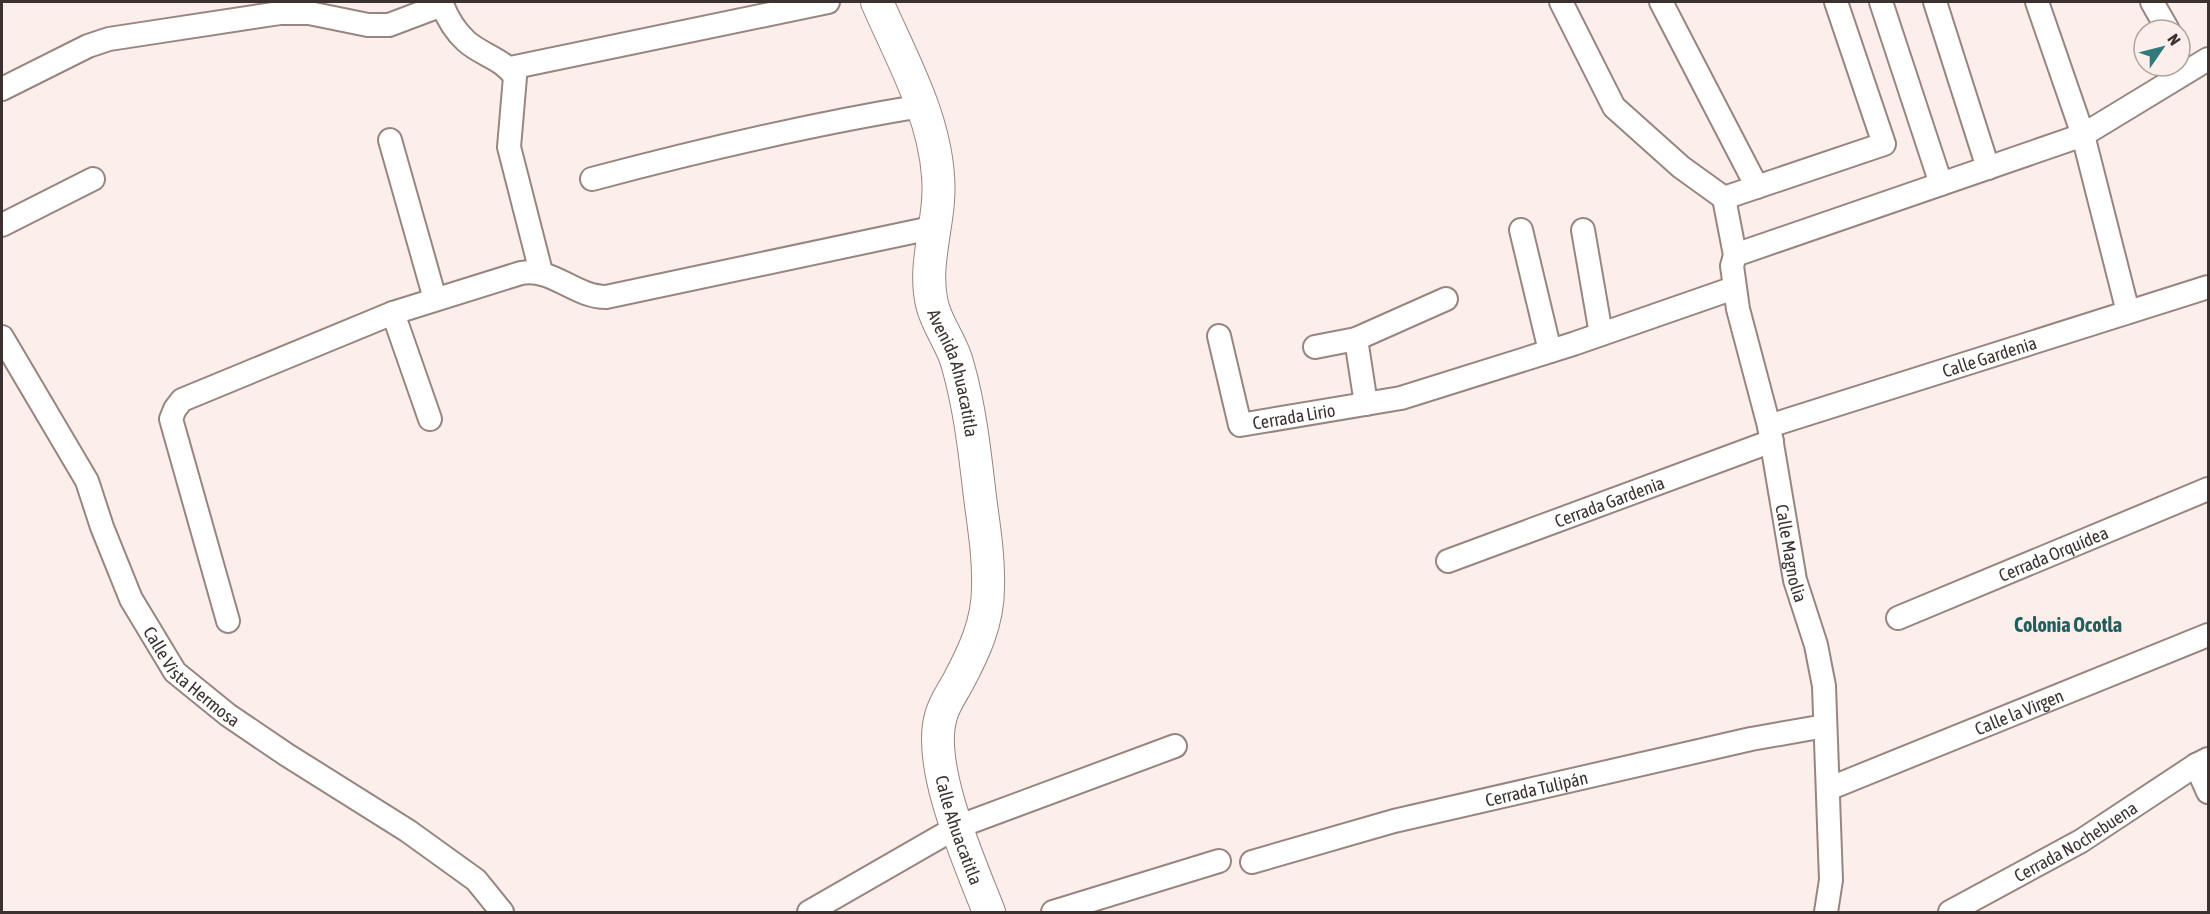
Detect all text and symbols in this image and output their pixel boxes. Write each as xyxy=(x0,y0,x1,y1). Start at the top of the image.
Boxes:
north arrow xyxy=(2132,18,2192,78)
text: N xyxy=(2164,30,2184,48)
street label: Avenida Ahuacatitla xyxy=(924,306,983,438)
street label: Calle Gardenia xyxy=(1939,332,2039,381)
street label: Cerrada Lirio xyxy=(1251,399,1337,433)
street label: Cerrada Gardenia xyxy=(1551,471,1667,531)
street label: Calle Magnolia xyxy=(1772,503,1812,605)
street label: Cerrada Orquídea xyxy=(1995,521,2111,586)
district label: Colonia Ocotla xyxy=(2014,613,2122,636)
street label: Calle Vista Hermosa xyxy=(139,623,244,731)
street label: Calle la Virgen xyxy=(1971,684,2067,739)
street label: Cerrada Tulipán xyxy=(1483,766,1590,810)
street label: Calle Ahuacatitla xyxy=(932,773,987,888)
street label: Cerrada Nochebuena xyxy=(2010,797,2141,886)

